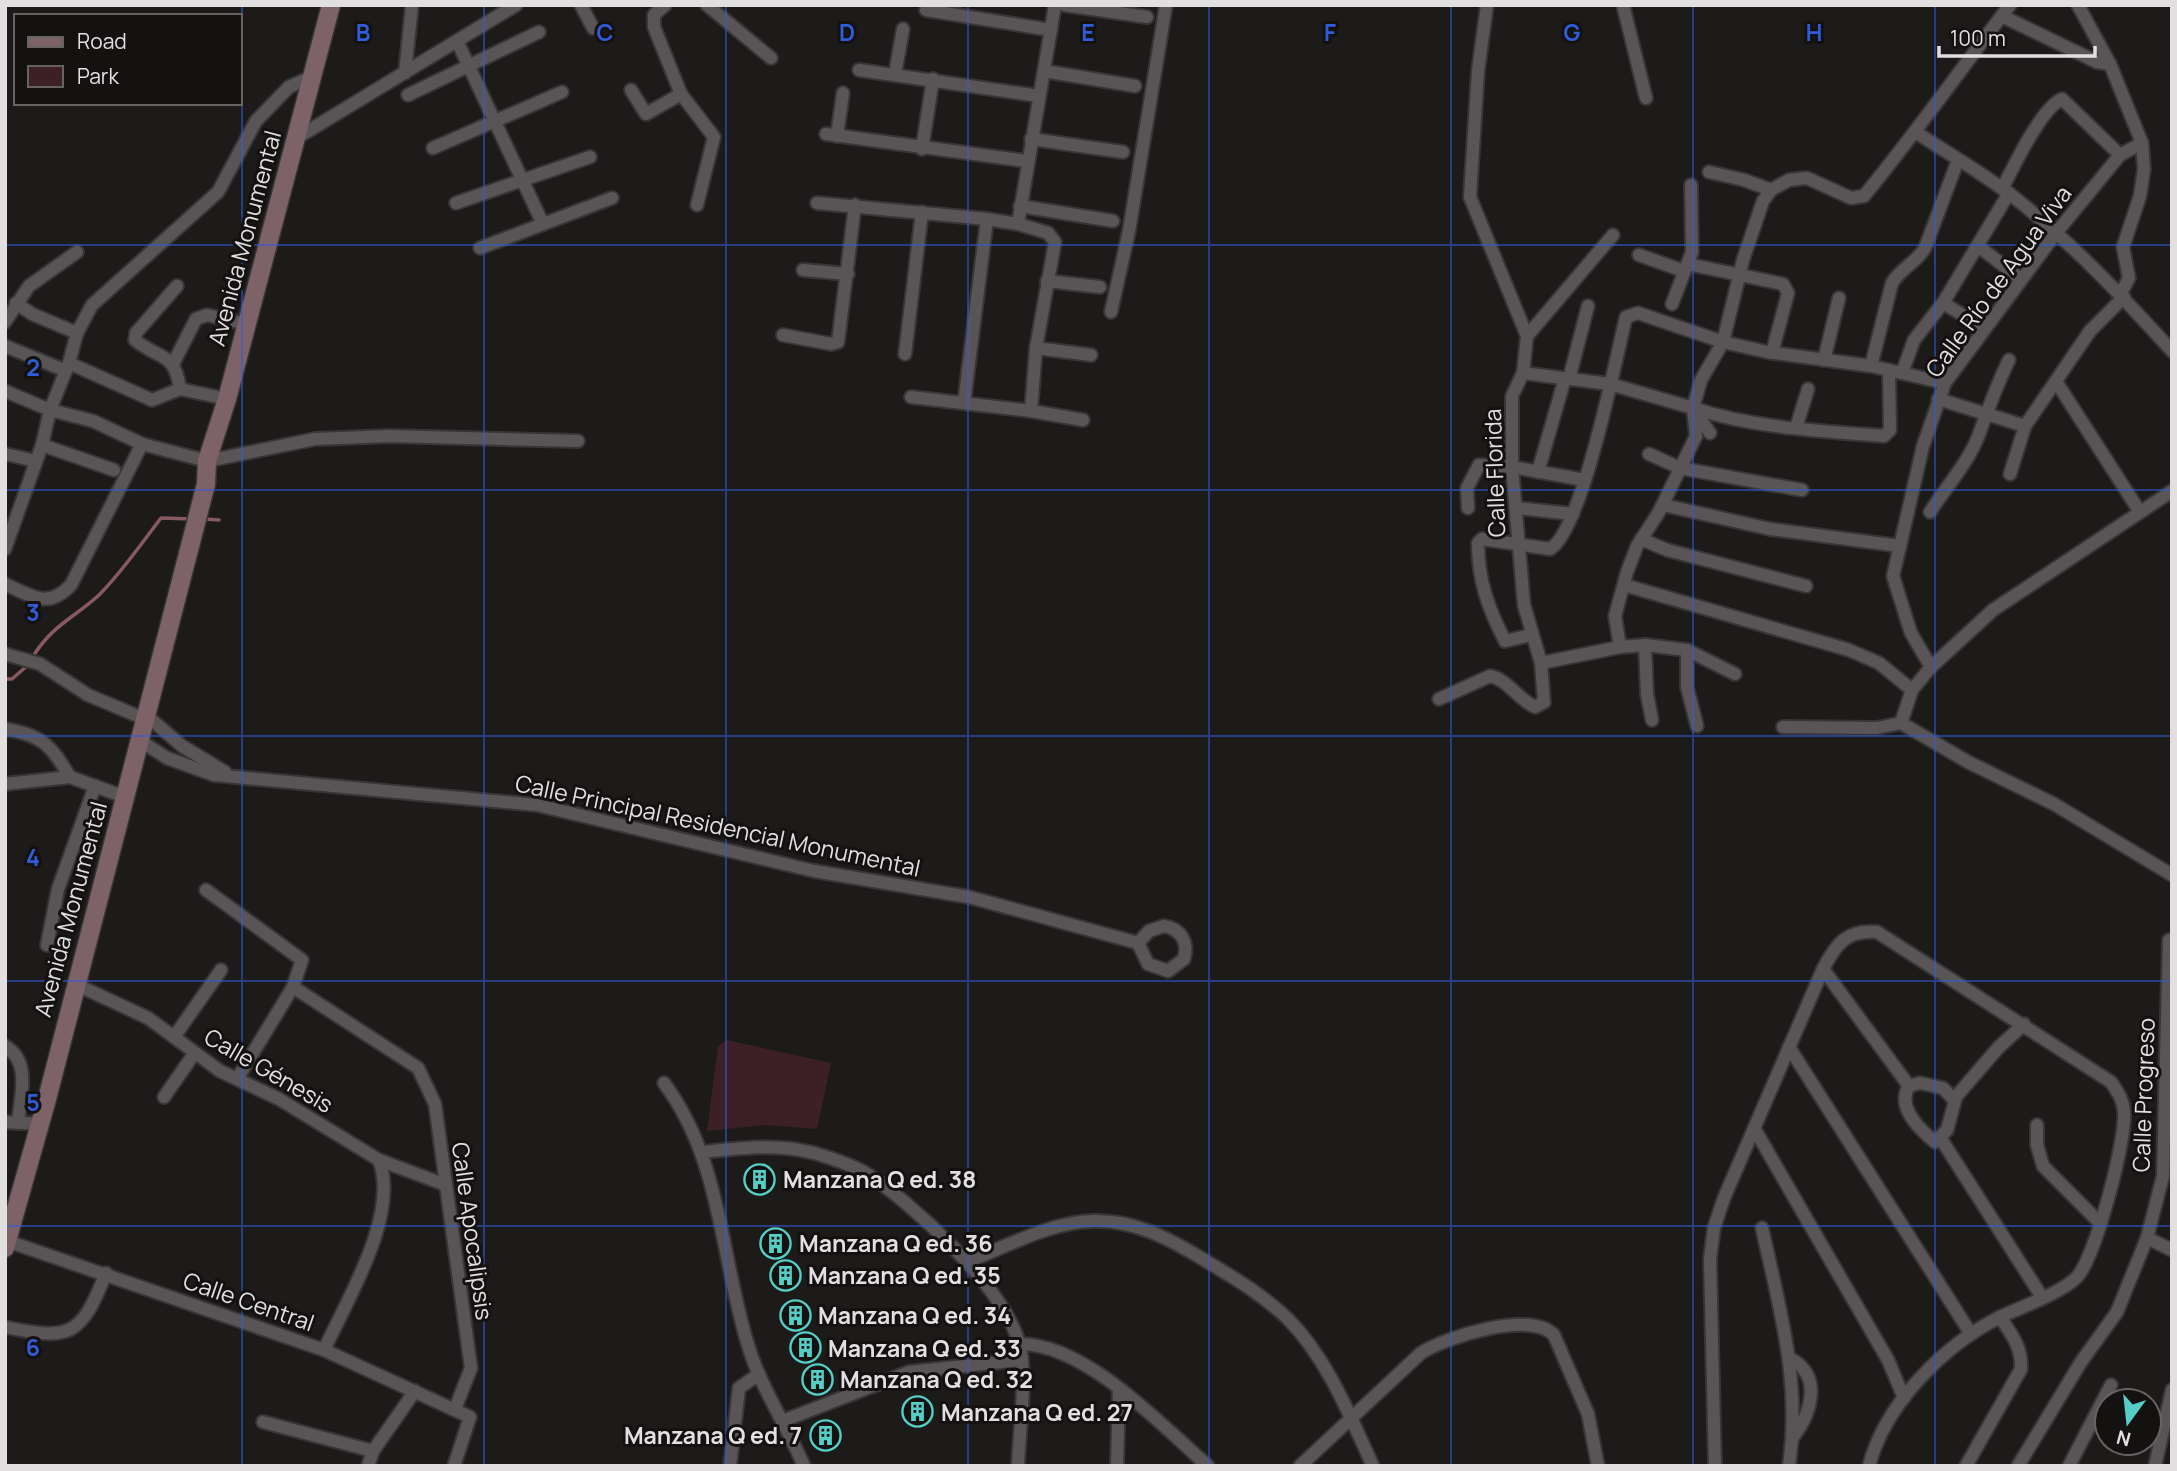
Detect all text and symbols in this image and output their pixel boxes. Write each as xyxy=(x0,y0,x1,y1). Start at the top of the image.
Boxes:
legend xyxy=(14,14,242,105)
scale bar xyxy=(1939,14,2095,58)
text: B xyxy=(356,16,370,48)
text: C xyxy=(597,16,614,48)
text: D xyxy=(839,16,855,48)
text: E xyxy=(1081,16,1095,48)
text: F xyxy=(1324,16,1336,48)
text: G xyxy=(1564,16,1581,48)
text: H xyxy=(1806,16,1822,48)
text: 100 m xyxy=(1950,24,2006,52)
text: Road xyxy=(77,27,127,55)
text: Park xyxy=(77,62,119,90)
street label: Avenida Monumental xyxy=(200,127,288,349)
street label: Calle Río de Agua Viva xyxy=(1918,179,2078,383)
text: 2 xyxy=(26,351,40,383)
street label: Calle Florida xyxy=(1476,408,1512,538)
text: 3 xyxy=(26,596,40,628)
street label: Calle Principal Residencial Monumental xyxy=(513,766,923,884)
street label: Avenida Monumental xyxy=(26,798,114,1020)
text: 4 xyxy=(26,841,40,873)
street label: Calle Progreso xyxy=(2124,1017,2162,1173)
street label: Calle Génesis xyxy=(199,1020,339,1120)
text: 5 xyxy=(26,1086,40,1118)
street label: Calle Apocalipsis xyxy=(445,1140,501,1322)
building icon: Manzana Q ed. 38 xyxy=(743,1162,777,1196)
place label: Manzana Q ed. 38 xyxy=(783,1163,976,1195)
building icon: Manzana Q ed. 36 xyxy=(759,1226,793,1260)
place label: Manzana Q ed. 36 xyxy=(799,1227,993,1259)
building icon: Manzana Q ed. 35 xyxy=(768,1258,802,1292)
place label: Manzana Q ed. 35 xyxy=(808,1259,1001,1291)
street label: Calle Central xyxy=(179,1264,319,1338)
building icon: Manzana Q ed. 34 xyxy=(778,1298,812,1332)
place label: Manzana Q ed. 34 xyxy=(818,1299,1011,1331)
text: 6 xyxy=(26,1331,40,1363)
building icon: Manzana Q ed. 33 xyxy=(788,1331,822,1365)
place label: Manzana Q ed. 33 xyxy=(828,1332,1021,1364)
building icon: Manzana Q ed. 32 xyxy=(800,1362,834,1396)
place label: Manzana Q ed. 32 xyxy=(840,1363,1033,1395)
north arrow xyxy=(2093,1387,2163,1457)
building icon: Manzana Q ed. 27 xyxy=(901,1395,935,1429)
place label: Manzana Q ed. 27 xyxy=(941,1396,1133,1428)
building icon: Manzana Q ed. 7 xyxy=(808,1418,842,1452)
place label: Manzana Q ed. 7 xyxy=(624,1419,802,1451)
text: N xyxy=(2114,1424,2134,1453)

